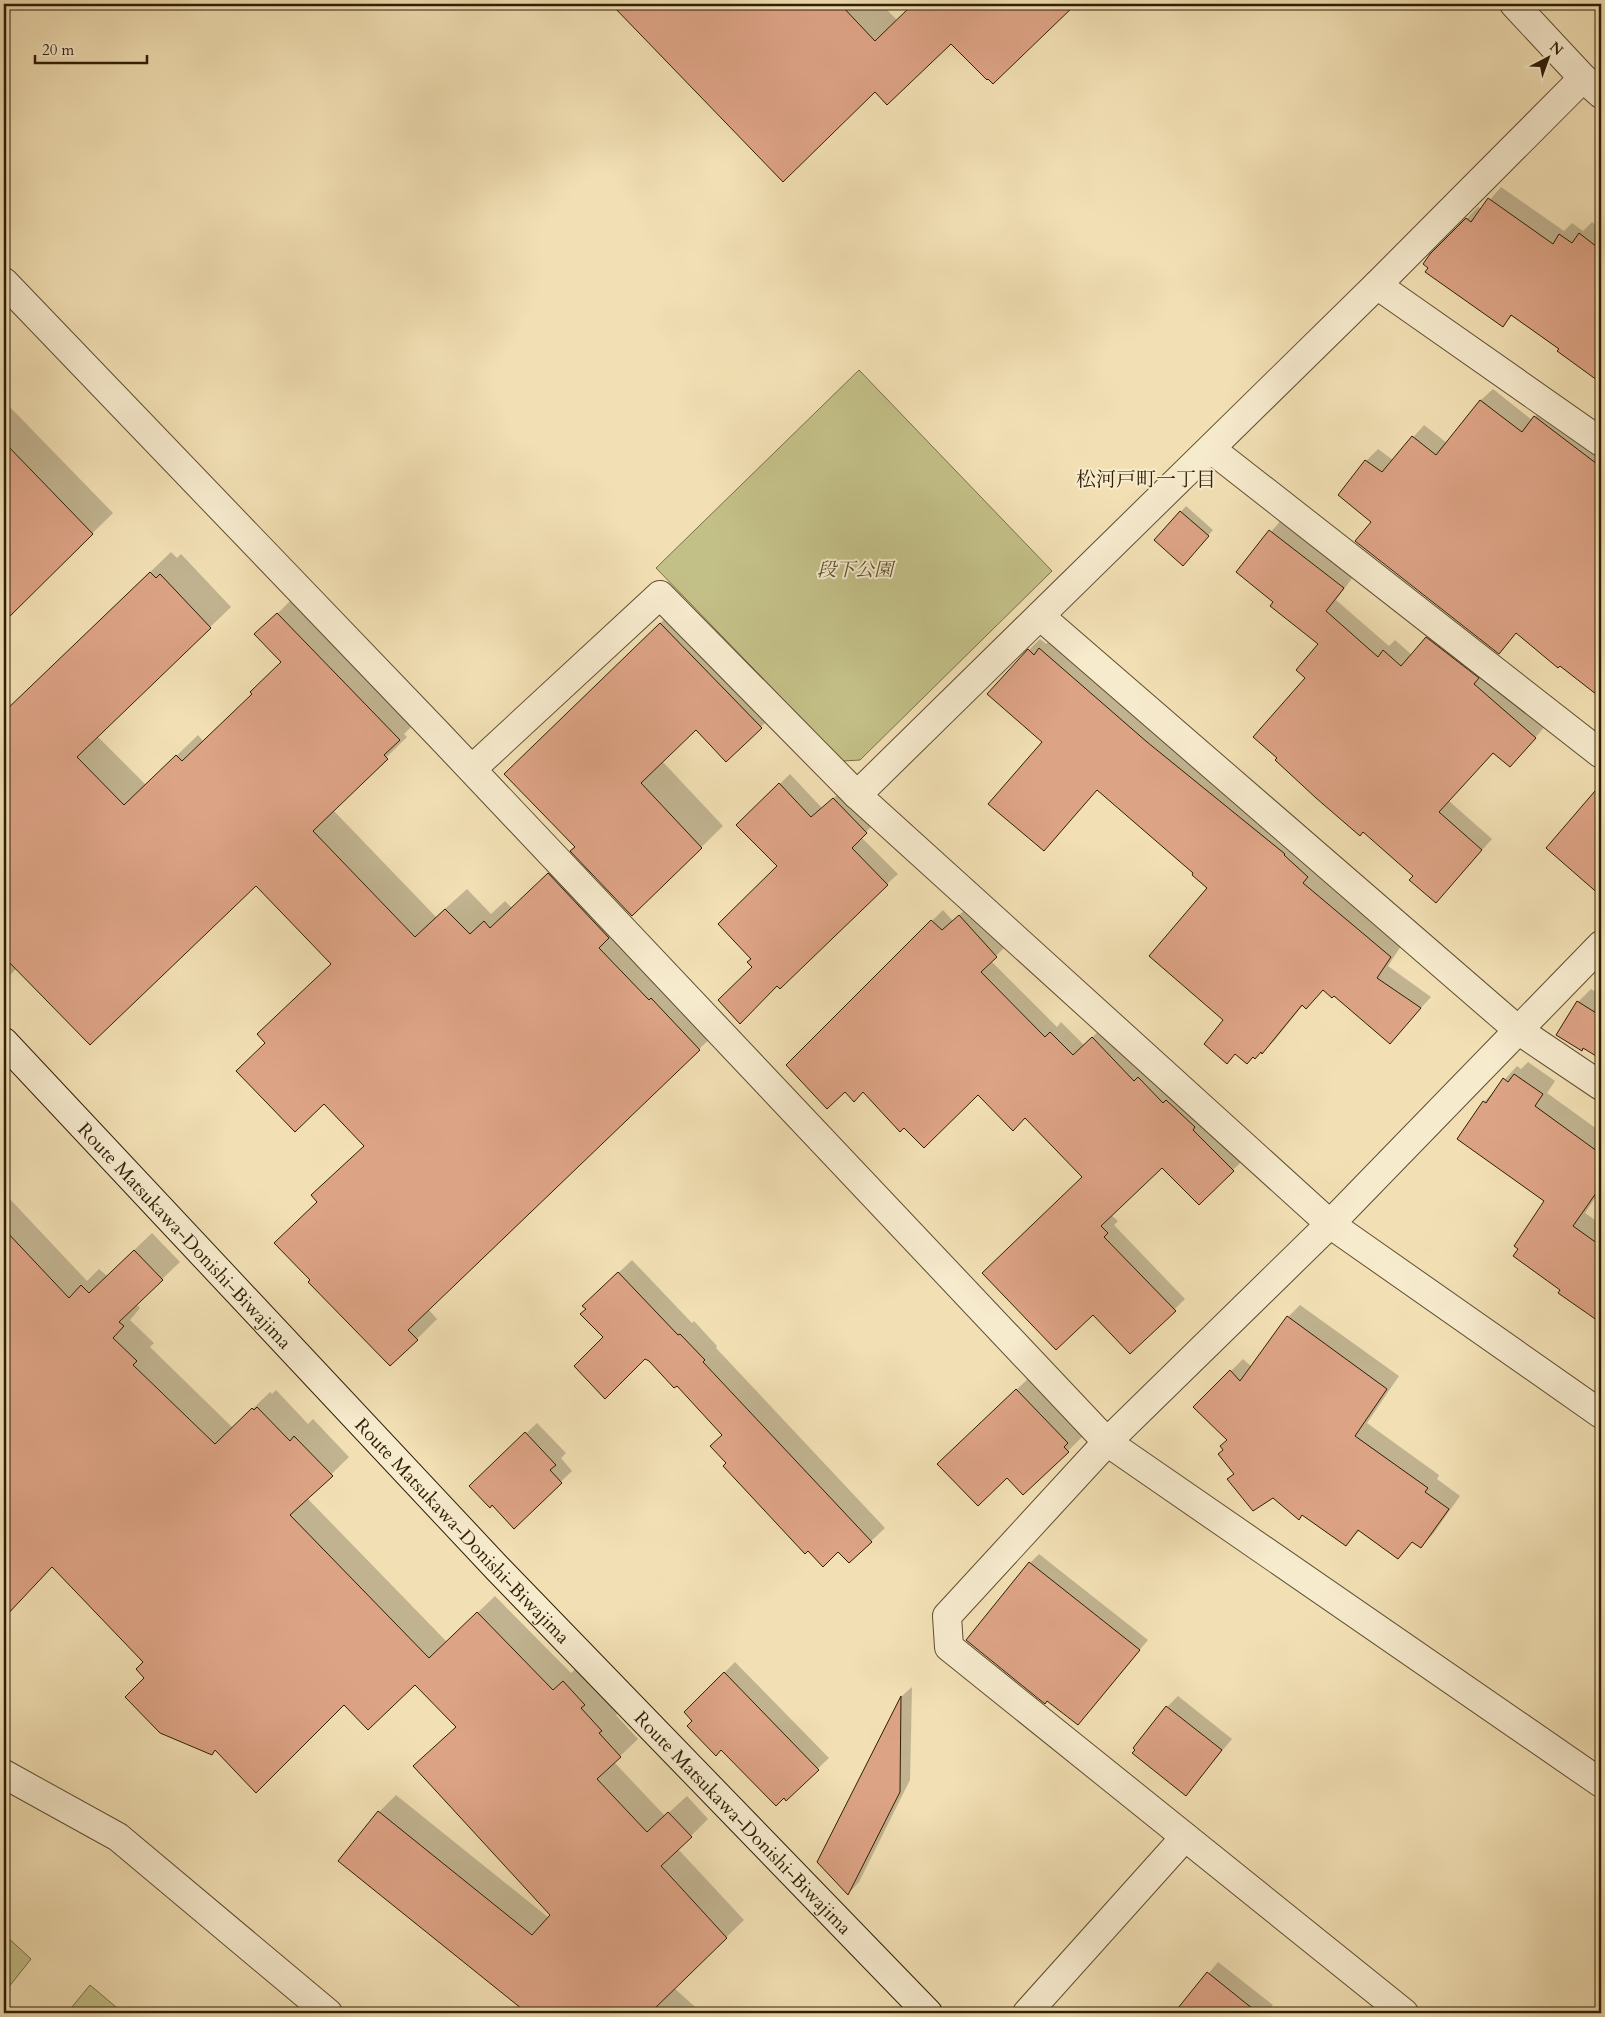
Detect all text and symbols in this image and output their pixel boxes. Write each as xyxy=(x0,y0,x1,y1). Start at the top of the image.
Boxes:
scale bar xyxy=(35,32,148,64)
north arrow xyxy=(1522,32,1572,82)
text: N xyxy=(1545,37,1567,60)
text: 20 m xyxy=(42,40,74,60)
district label: 松河戸町一丁目 xyxy=(1076,466,1216,493)
park label: 段下公園 xyxy=(817,557,896,583)
street label: Route Matsukawa-Donishi-Biwajima xyxy=(72,1117,297,1355)
street label: Route Matsukawa-Donishi-Biwajima xyxy=(349,1412,575,1650)
street label: Route Matsukawa-Donishi-Biwajima xyxy=(628,1705,857,1941)

